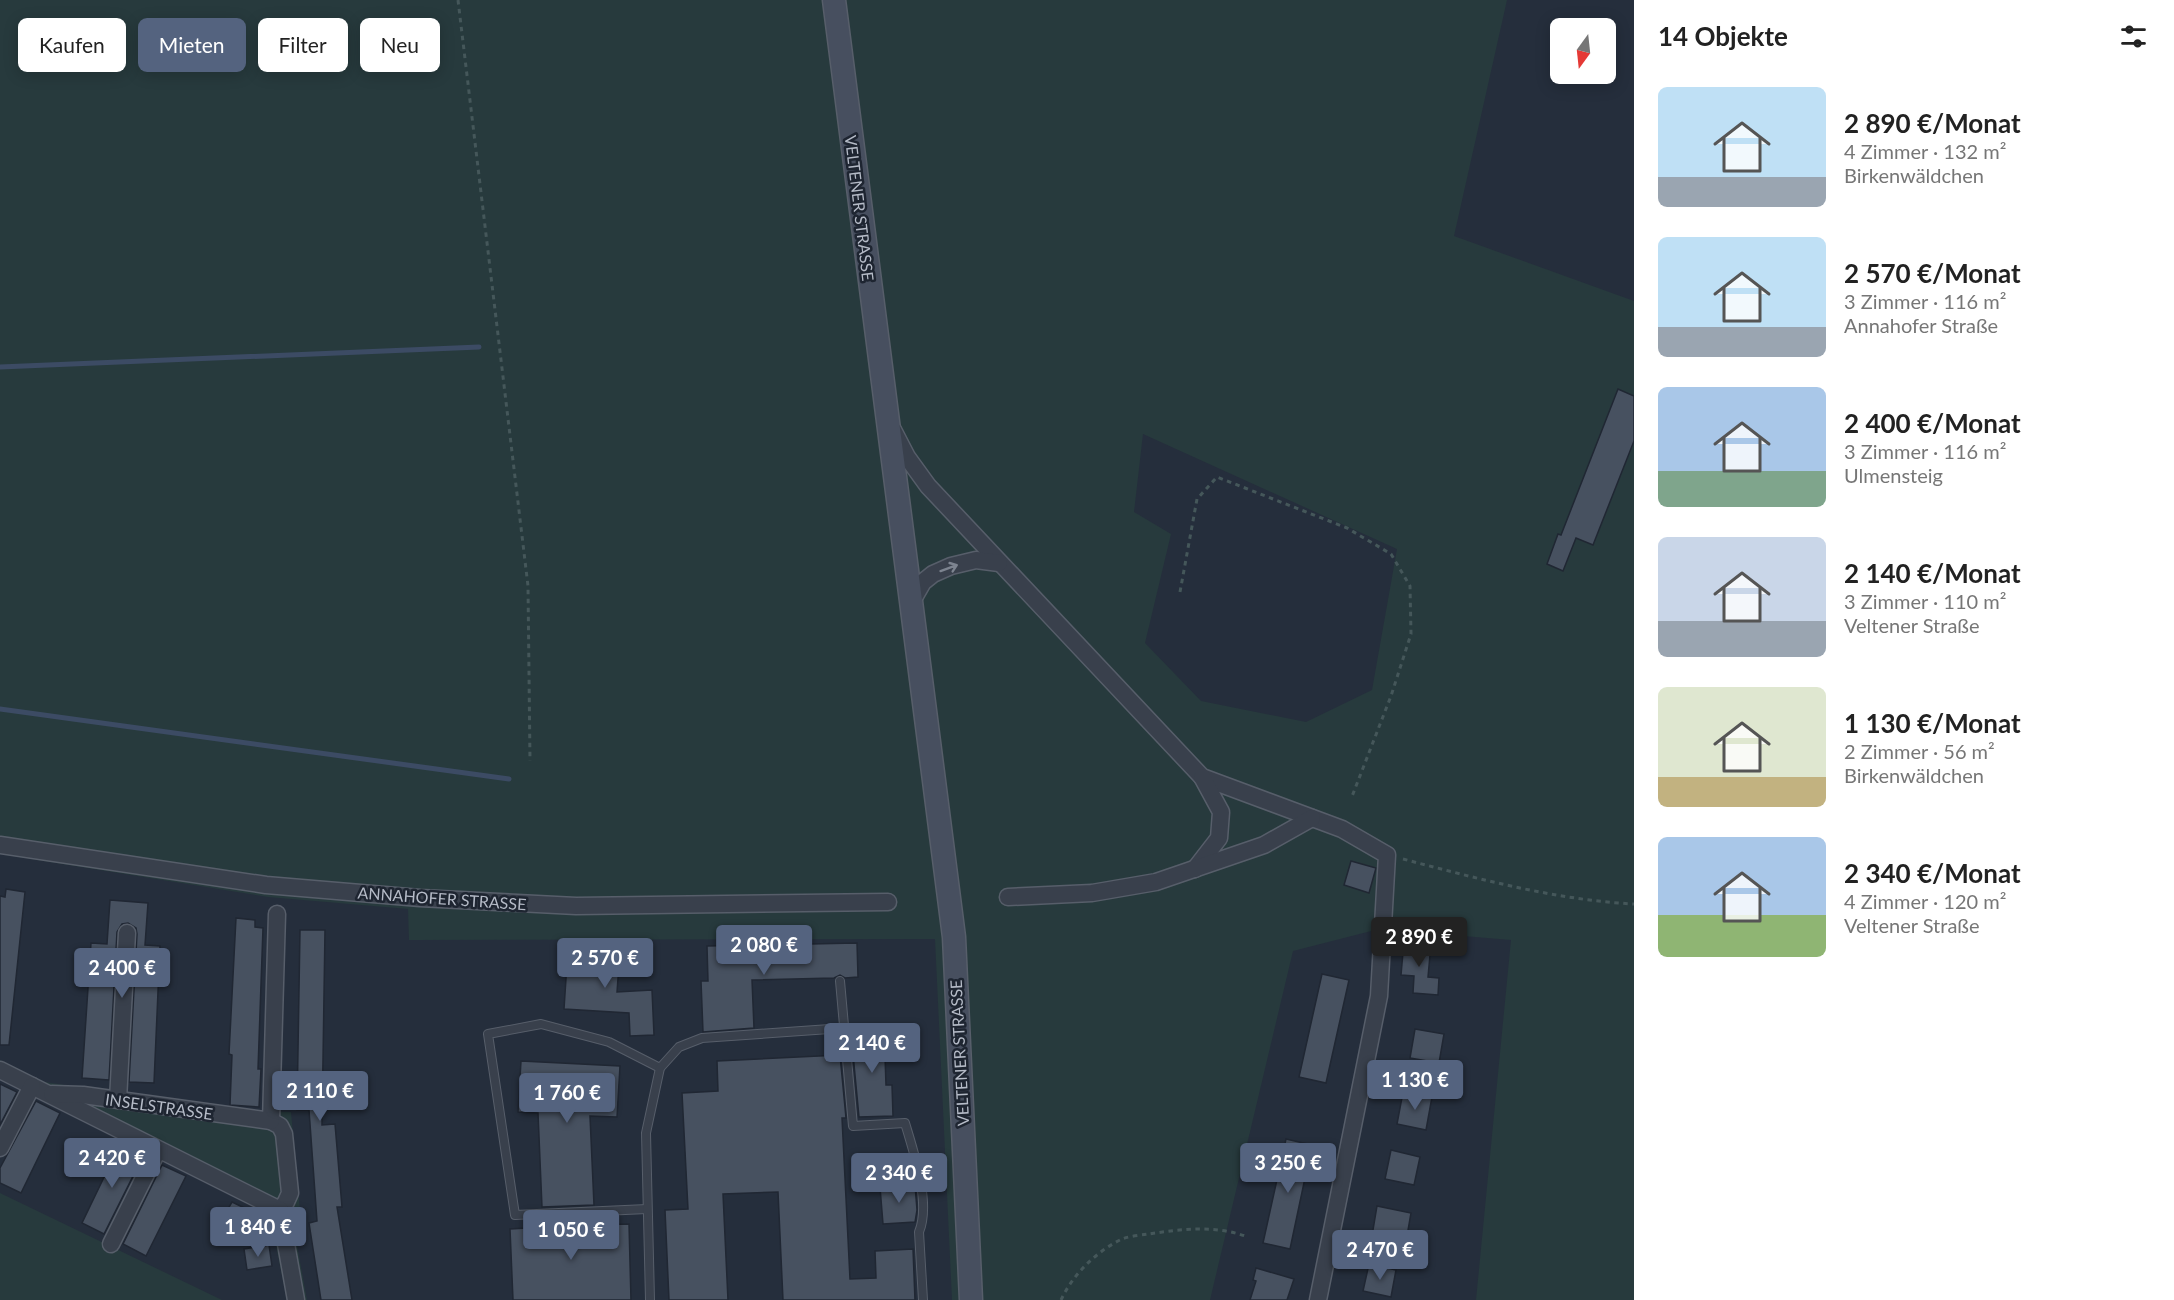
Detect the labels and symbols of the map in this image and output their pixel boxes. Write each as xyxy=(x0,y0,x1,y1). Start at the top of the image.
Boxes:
north arrow xyxy=(1550,18,1616,84)
street label: VELTENER STRASSE xyxy=(842,134,878,282)
one-way arrow xyxy=(939,561,957,572)
street label: ANNAHOFER STRASSE xyxy=(357,883,527,913)
pin: 2 890 € xyxy=(1364,917,1474,968)
pin: 2 080 € xyxy=(709,925,819,976)
pin: 2 570 € xyxy=(550,938,660,989)
pin: 2 400 € xyxy=(67,948,177,999)
street label: VELTENER STRASSE xyxy=(946,979,972,1127)
pin: 2 140 € xyxy=(817,1023,927,1074)
pin: 1 130 € xyxy=(1360,1060,1470,1111)
pin: 2 110 € xyxy=(265,1071,375,1122)
pin: 1 760 € xyxy=(512,1073,622,1124)
street label: INSELSTRASSE xyxy=(104,1089,214,1123)
pin: 2 420 € xyxy=(57,1138,167,1189)
pin: 3 250 € xyxy=(1233,1143,1343,1194)
pin: 2 340 € xyxy=(844,1153,954,1204)
pin: 1 840 € xyxy=(203,1207,313,1258)
pin: 1 050 € xyxy=(516,1210,626,1261)
pin: 2 470 € xyxy=(1325,1230,1435,1281)

